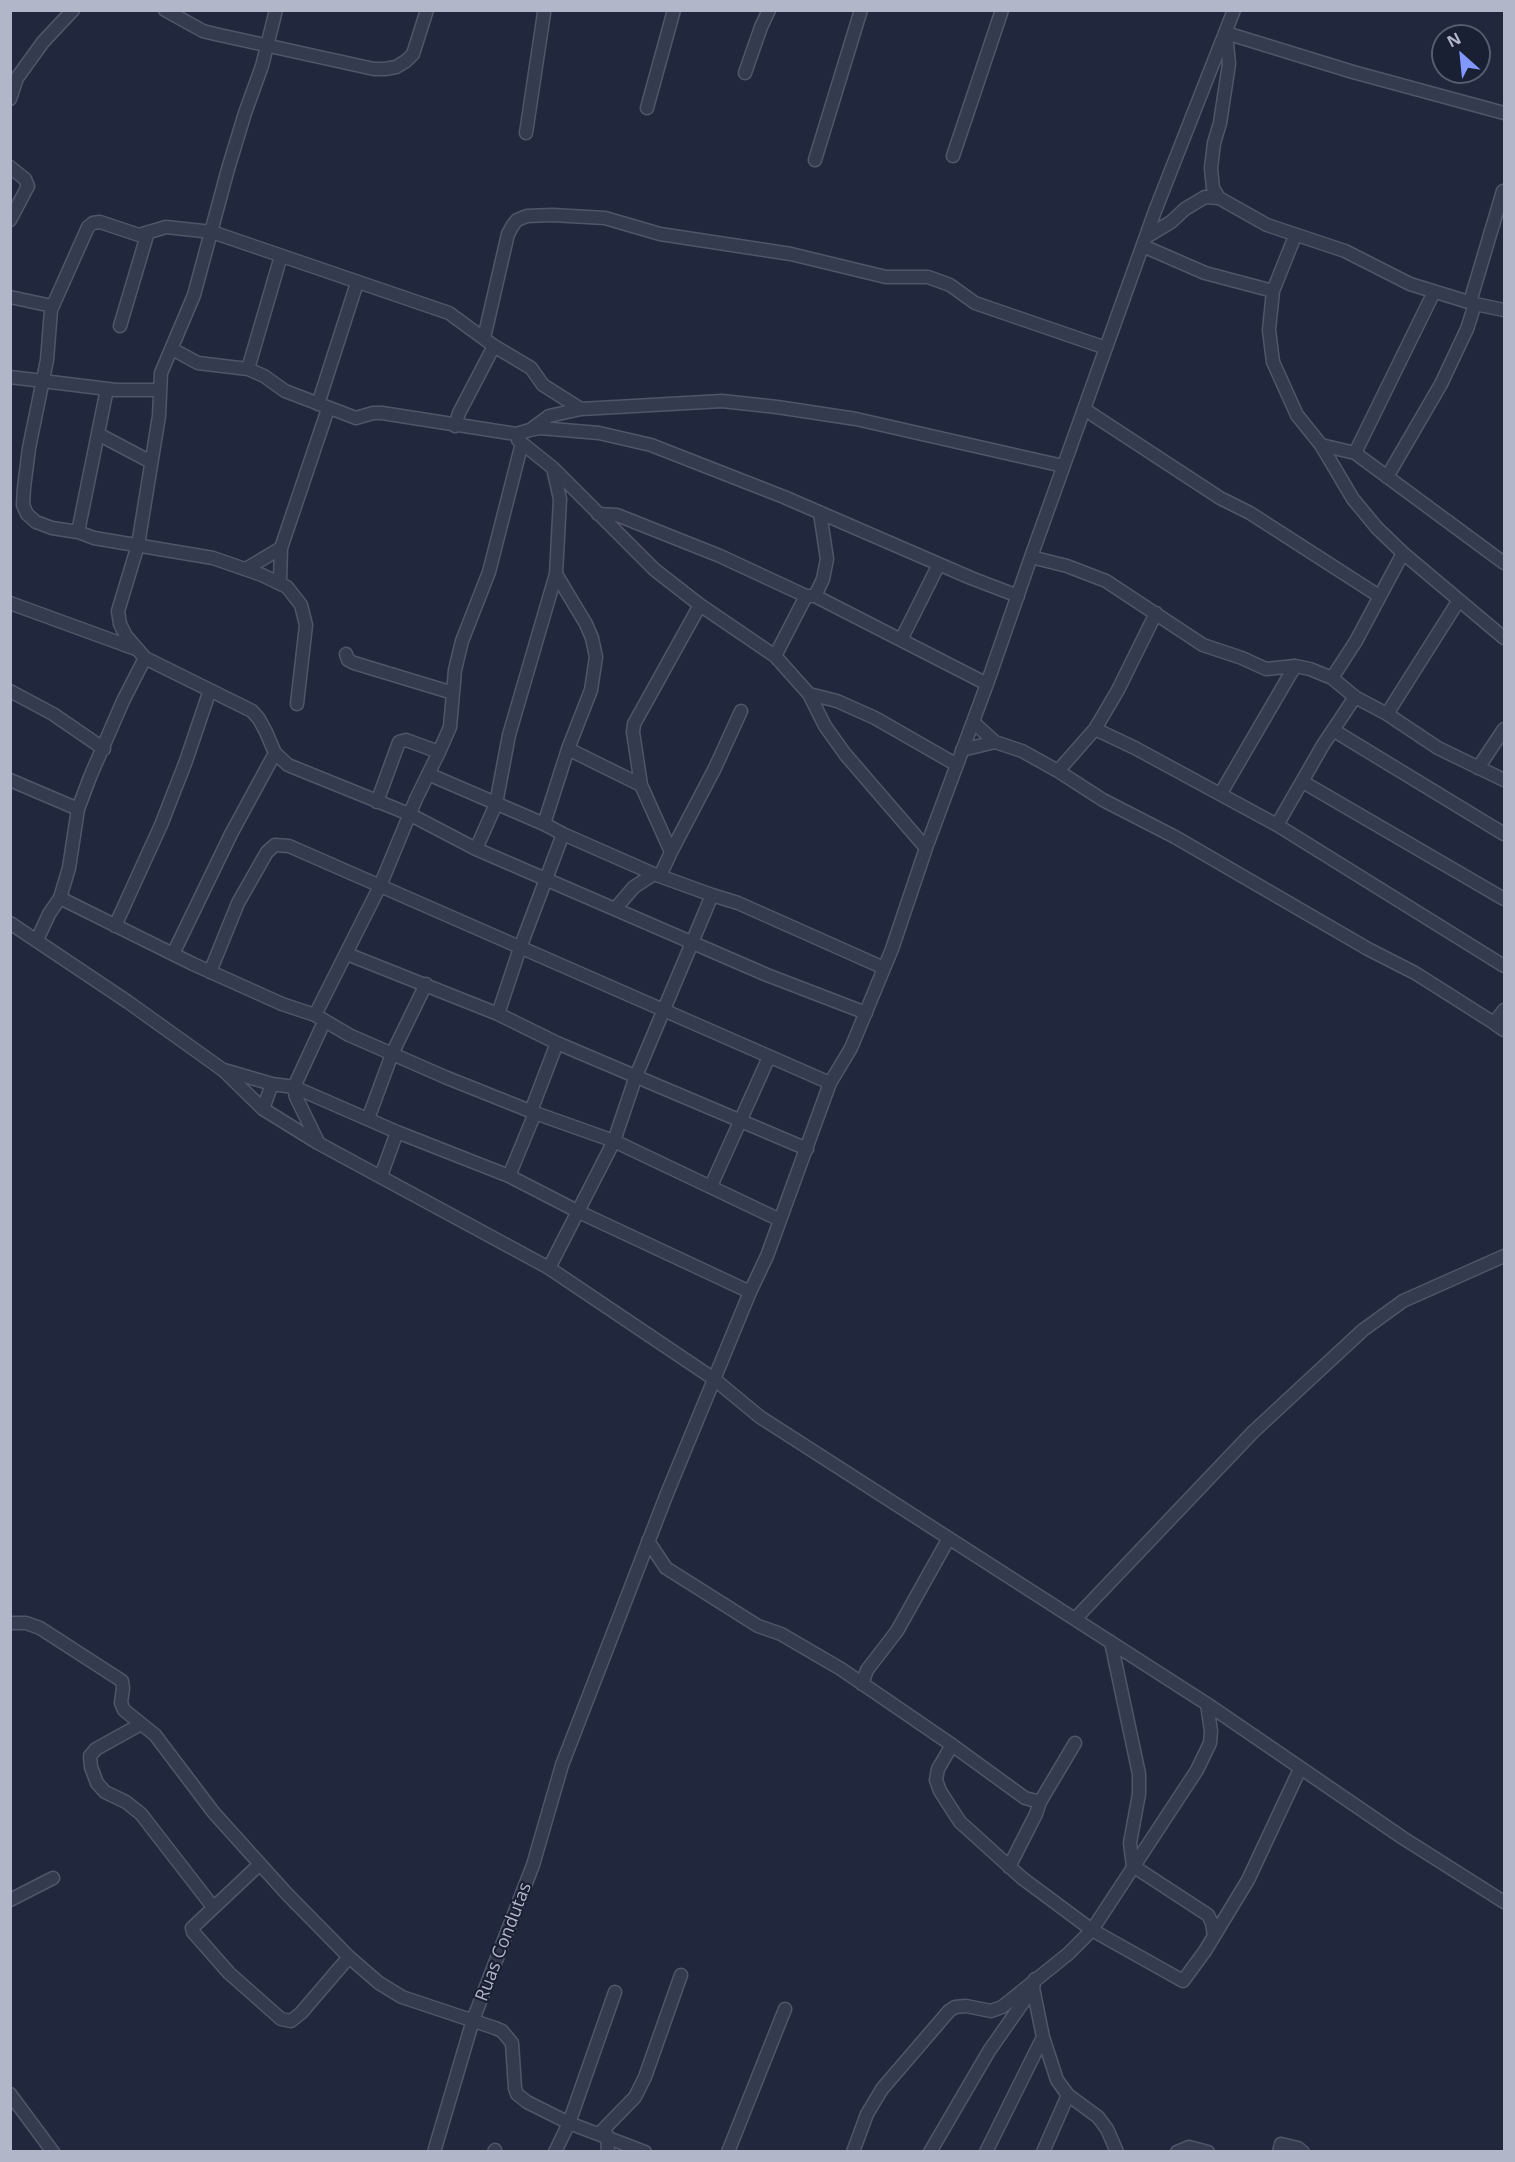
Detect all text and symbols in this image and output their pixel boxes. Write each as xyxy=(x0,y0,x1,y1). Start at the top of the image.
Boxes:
north arrow xyxy=(1431,24,1491,84)
text: N xyxy=(1443,27,1465,53)
street label: Ruas Condutas xyxy=(471,1879,537,2005)

